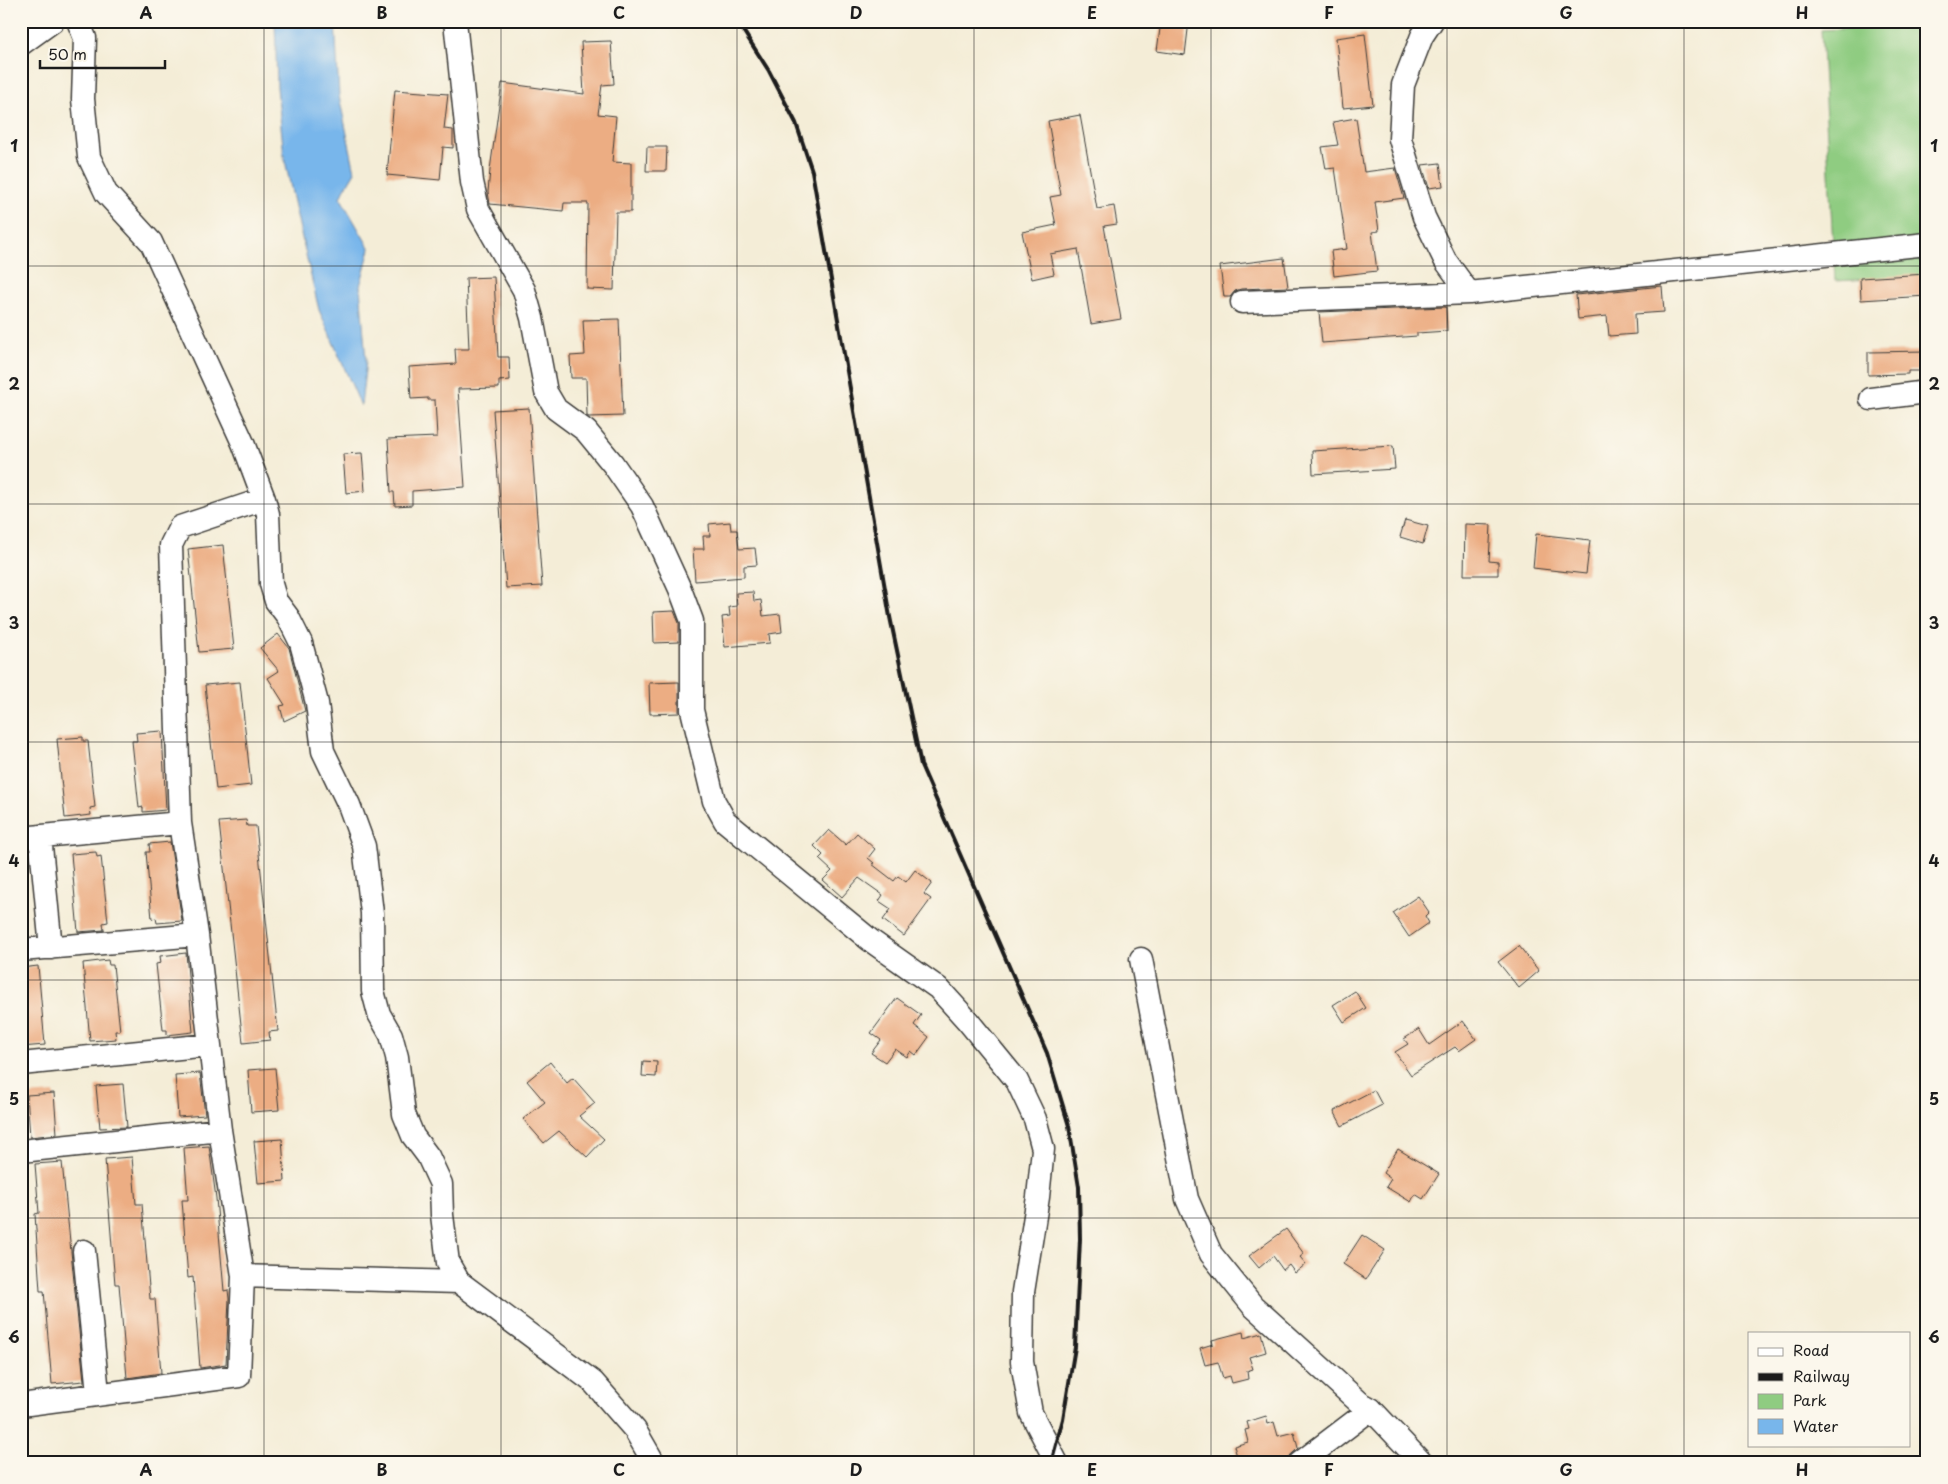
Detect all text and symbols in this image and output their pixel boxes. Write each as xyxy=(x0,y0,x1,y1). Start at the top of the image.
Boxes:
text: A xyxy=(140,0,153,24)
text: B xyxy=(377,0,388,24)
text: C xyxy=(613,0,625,24)
text: D xyxy=(850,0,862,24)
text: E xyxy=(1087,0,1097,24)
text: F xyxy=(1324,0,1334,24)
text: G xyxy=(1559,0,1573,24)
text: H xyxy=(1796,0,1808,24)
scale bar xyxy=(40,38,165,70)
text: 50 m xyxy=(48,42,87,65)
text: 1 xyxy=(10,133,18,157)
text: 1 xyxy=(1930,133,1938,157)
text: 2 xyxy=(8,371,20,395)
text: 2 xyxy=(1928,371,1940,395)
text: 3 xyxy=(9,610,19,634)
text: 3 xyxy=(1929,610,1939,634)
text: 4 xyxy=(9,848,20,872)
text: 4 xyxy=(1929,848,1940,872)
text: 5 xyxy=(9,1086,19,1110)
text: 5 xyxy=(1929,1086,1939,1110)
text: 6 xyxy=(8,1324,20,1348)
text: 6 xyxy=(1928,1324,1940,1348)
legend xyxy=(1748,1332,1910,1446)
text: Road xyxy=(1793,1338,1829,1361)
text: Railway xyxy=(1793,1364,1850,1387)
text: Park xyxy=(1793,1388,1827,1411)
text: Water xyxy=(1793,1414,1838,1437)
text: A xyxy=(140,1457,153,1481)
text: B xyxy=(377,1457,388,1481)
text: C xyxy=(613,1457,625,1481)
text: D xyxy=(850,1457,862,1481)
text: E xyxy=(1087,1457,1097,1481)
text: F xyxy=(1324,1457,1334,1481)
text: G xyxy=(1559,1457,1573,1481)
text: H xyxy=(1796,1457,1808,1481)

